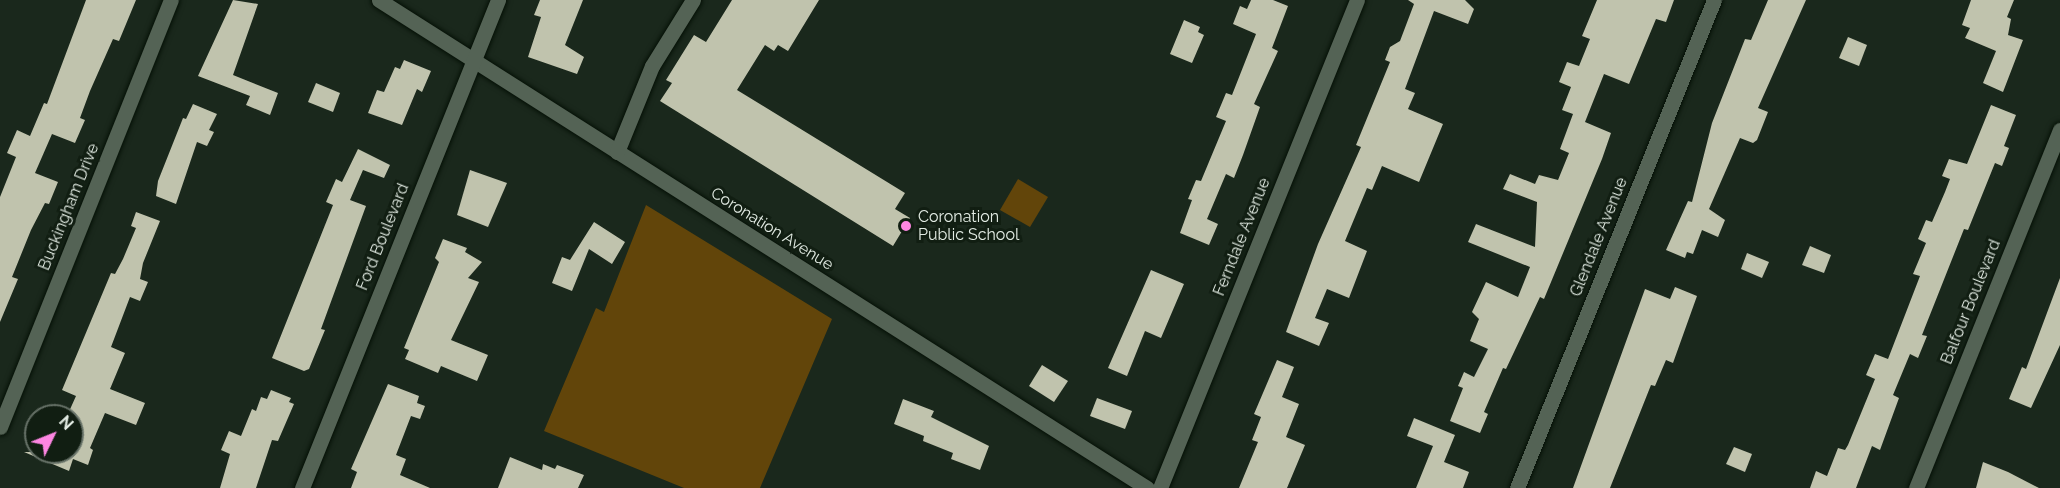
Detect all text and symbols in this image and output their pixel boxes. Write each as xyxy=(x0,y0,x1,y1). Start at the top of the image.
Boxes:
street label: Buckingham Drive xyxy=(35,141,103,273)
street label: Glendale Avenue xyxy=(1566,174,1632,300)
street label: Ferndale Avenue xyxy=(1210,175,1274,299)
street label: Ford Boulevard xyxy=(353,181,413,293)
street label: Coronation Avenue xyxy=(707,183,837,275)
place label: Coronation Public School xyxy=(918,207,1019,245)
marker: Coronation Public School xyxy=(899,219,913,233)
street label: Balfour Boulevard xyxy=(1937,237,2005,367)
north arrow xyxy=(24,404,84,464)
text: N xyxy=(55,412,77,434)

